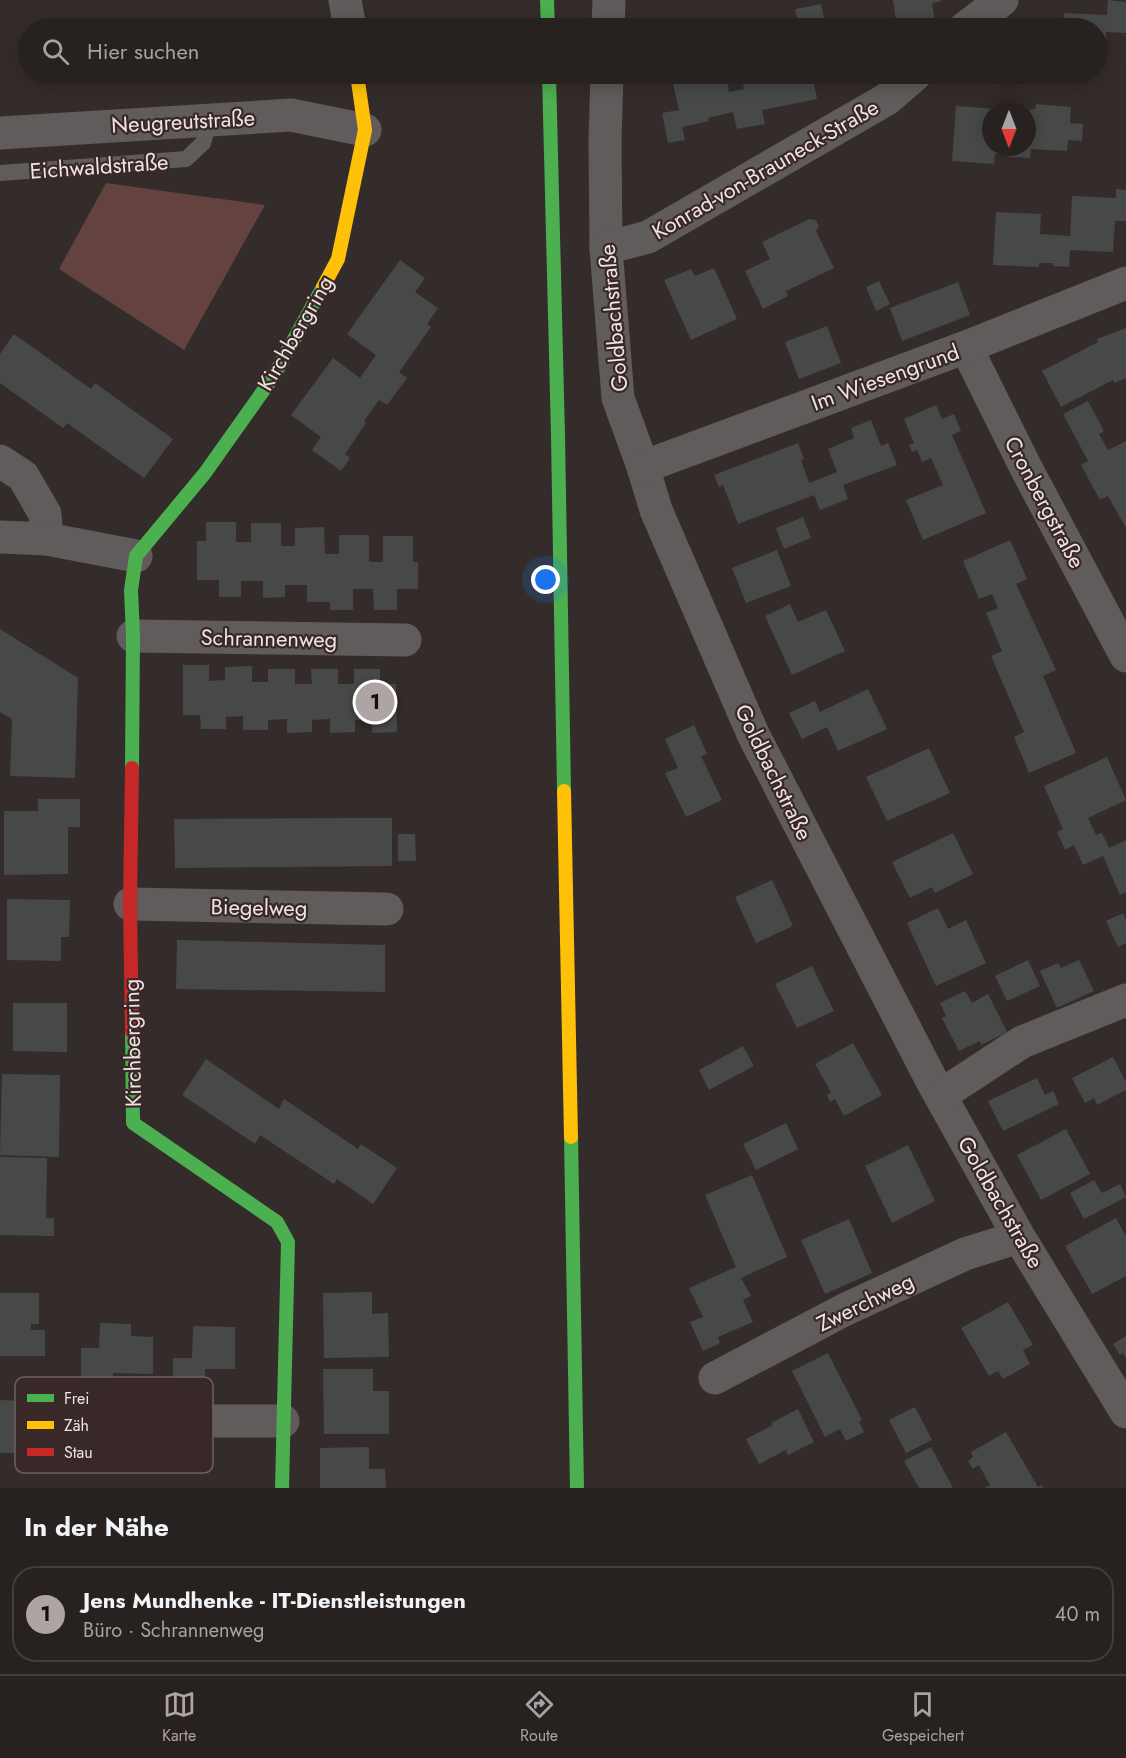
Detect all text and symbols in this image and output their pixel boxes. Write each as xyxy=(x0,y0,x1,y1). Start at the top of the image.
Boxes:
search box xyxy=(18,18,1108,84)
icon: search xyxy=(39,35,72,68)
text: Hier suchen xyxy=(87,35,199,67)
street label: Konrad-von-Brauneck-Straße xyxy=(646,91,884,247)
street label: Neugreutstraße xyxy=(110,101,256,141)
north arrow xyxy=(982,102,1036,156)
street label: Eichwaldstraße xyxy=(29,145,169,187)
street label: Goldbachstraße xyxy=(591,243,635,393)
street label: Kirchbergring xyxy=(249,269,341,397)
street label: Im Wiesengrund xyxy=(806,335,964,419)
street label: Cronbergstraße xyxy=(997,430,1093,574)
your location xyxy=(531,565,560,594)
street label: Schrannenweg xyxy=(200,621,338,655)
pin: 1 xyxy=(356,680,394,724)
street label: Goldbachstraße xyxy=(727,699,821,845)
street label: Biegelweg xyxy=(210,890,308,924)
street label: Kirchbergring xyxy=(115,979,149,1107)
street label: Goldbachstraße xyxy=(950,1130,1052,1274)
street label: Zwerchweg xyxy=(811,1265,919,1339)
legend xyxy=(15,1377,213,1473)
text: Frei xyxy=(64,1387,89,1410)
text: Zäh xyxy=(64,1414,89,1437)
text: Stau xyxy=(64,1441,93,1464)
text: In der Nähe xyxy=(24,1508,169,1546)
text: Jens Mundhenke - IT-Dienstleistungen xyxy=(83,1584,466,1616)
text: 1 xyxy=(40,1600,51,1629)
text: 40 m xyxy=(1055,1600,1100,1629)
text: Büro · Schrannenweg xyxy=(83,1616,264,1645)
tab: Karte xyxy=(162,1688,196,1747)
tab: Route xyxy=(520,1688,558,1747)
tab: Gespeichert xyxy=(882,1688,964,1747)

